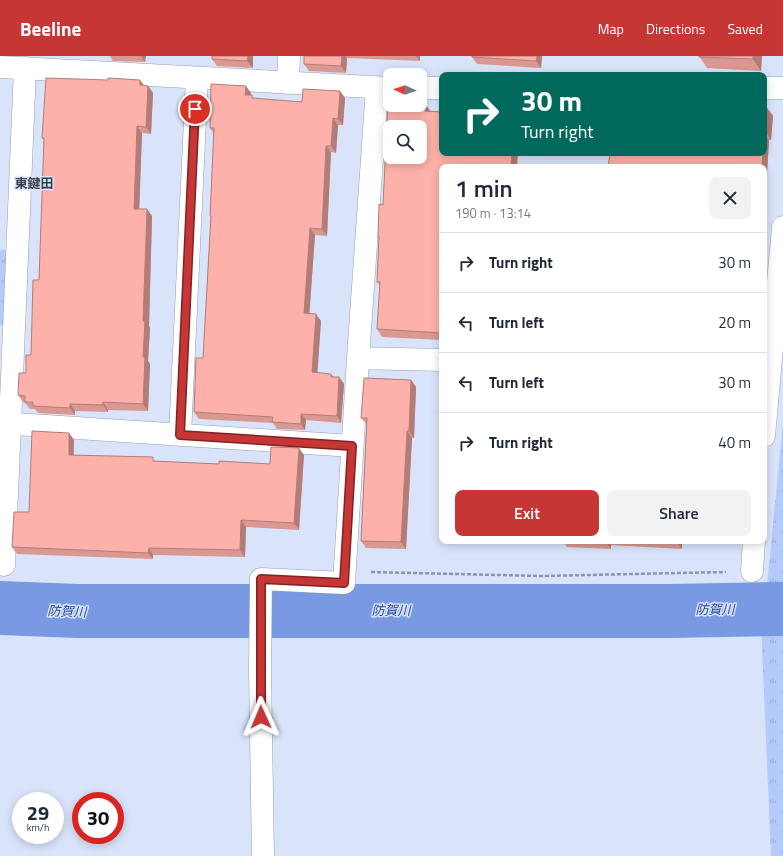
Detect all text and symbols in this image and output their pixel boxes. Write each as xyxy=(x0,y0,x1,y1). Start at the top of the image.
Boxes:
text: Beeline xyxy=(20,14,81,43)
text: Map xyxy=(598,18,624,39)
text: Directions xyxy=(646,18,705,39)
text: Saved xyxy=(727,18,763,39)
north arrow xyxy=(383,68,427,112)
map controls xyxy=(383,68,427,164)
text: 30 m xyxy=(521,79,582,122)
icon: right xyxy=(455,88,507,140)
pin xyxy=(178,92,212,126)
icon: arrive xyxy=(184,98,206,120)
text: Turn right xyxy=(521,118,594,145)
button: search xyxy=(383,120,427,164)
text: 1 min xyxy=(455,170,513,206)
district label: 東鍵田 xyxy=(14,173,54,193)
button: close xyxy=(709,177,751,219)
text: 190 m · 13:14 xyxy=(455,203,531,223)
text: Turn right xyxy=(489,251,553,274)
text: 30 m xyxy=(718,251,751,274)
icon: right xyxy=(455,252,477,274)
text: Turn left xyxy=(489,311,544,334)
text: 20 m xyxy=(718,311,751,334)
icon: left xyxy=(455,312,477,334)
text: Turn left xyxy=(489,371,544,394)
text: 30 m xyxy=(718,371,751,394)
icon: left xyxy=(455,372,477,394)
text: Turn right xyxy=(489,431,553,454)
text: 40 m xyxy=(718,431,751,454)
icon: right xyxy=(455,432,477,454)
button: Exit xyxy=(455,490,599,536)
button: Share xyxy=(607,490,751,536)
water label: 防賀川 xyxy=(695,599,736,619)
water label: 防賀川 xyxy=(47,600,89,622)
water label: 防賀川 xyxy=(371,600,412,620)
position arrow xyxy=(240,696,282,738)
speed limit sign: 30 xyxy=(72,792,124,844)
text: 29 xyxy=(27,797,49,828)
text: km/h xyxy=(27,820,49,835)

